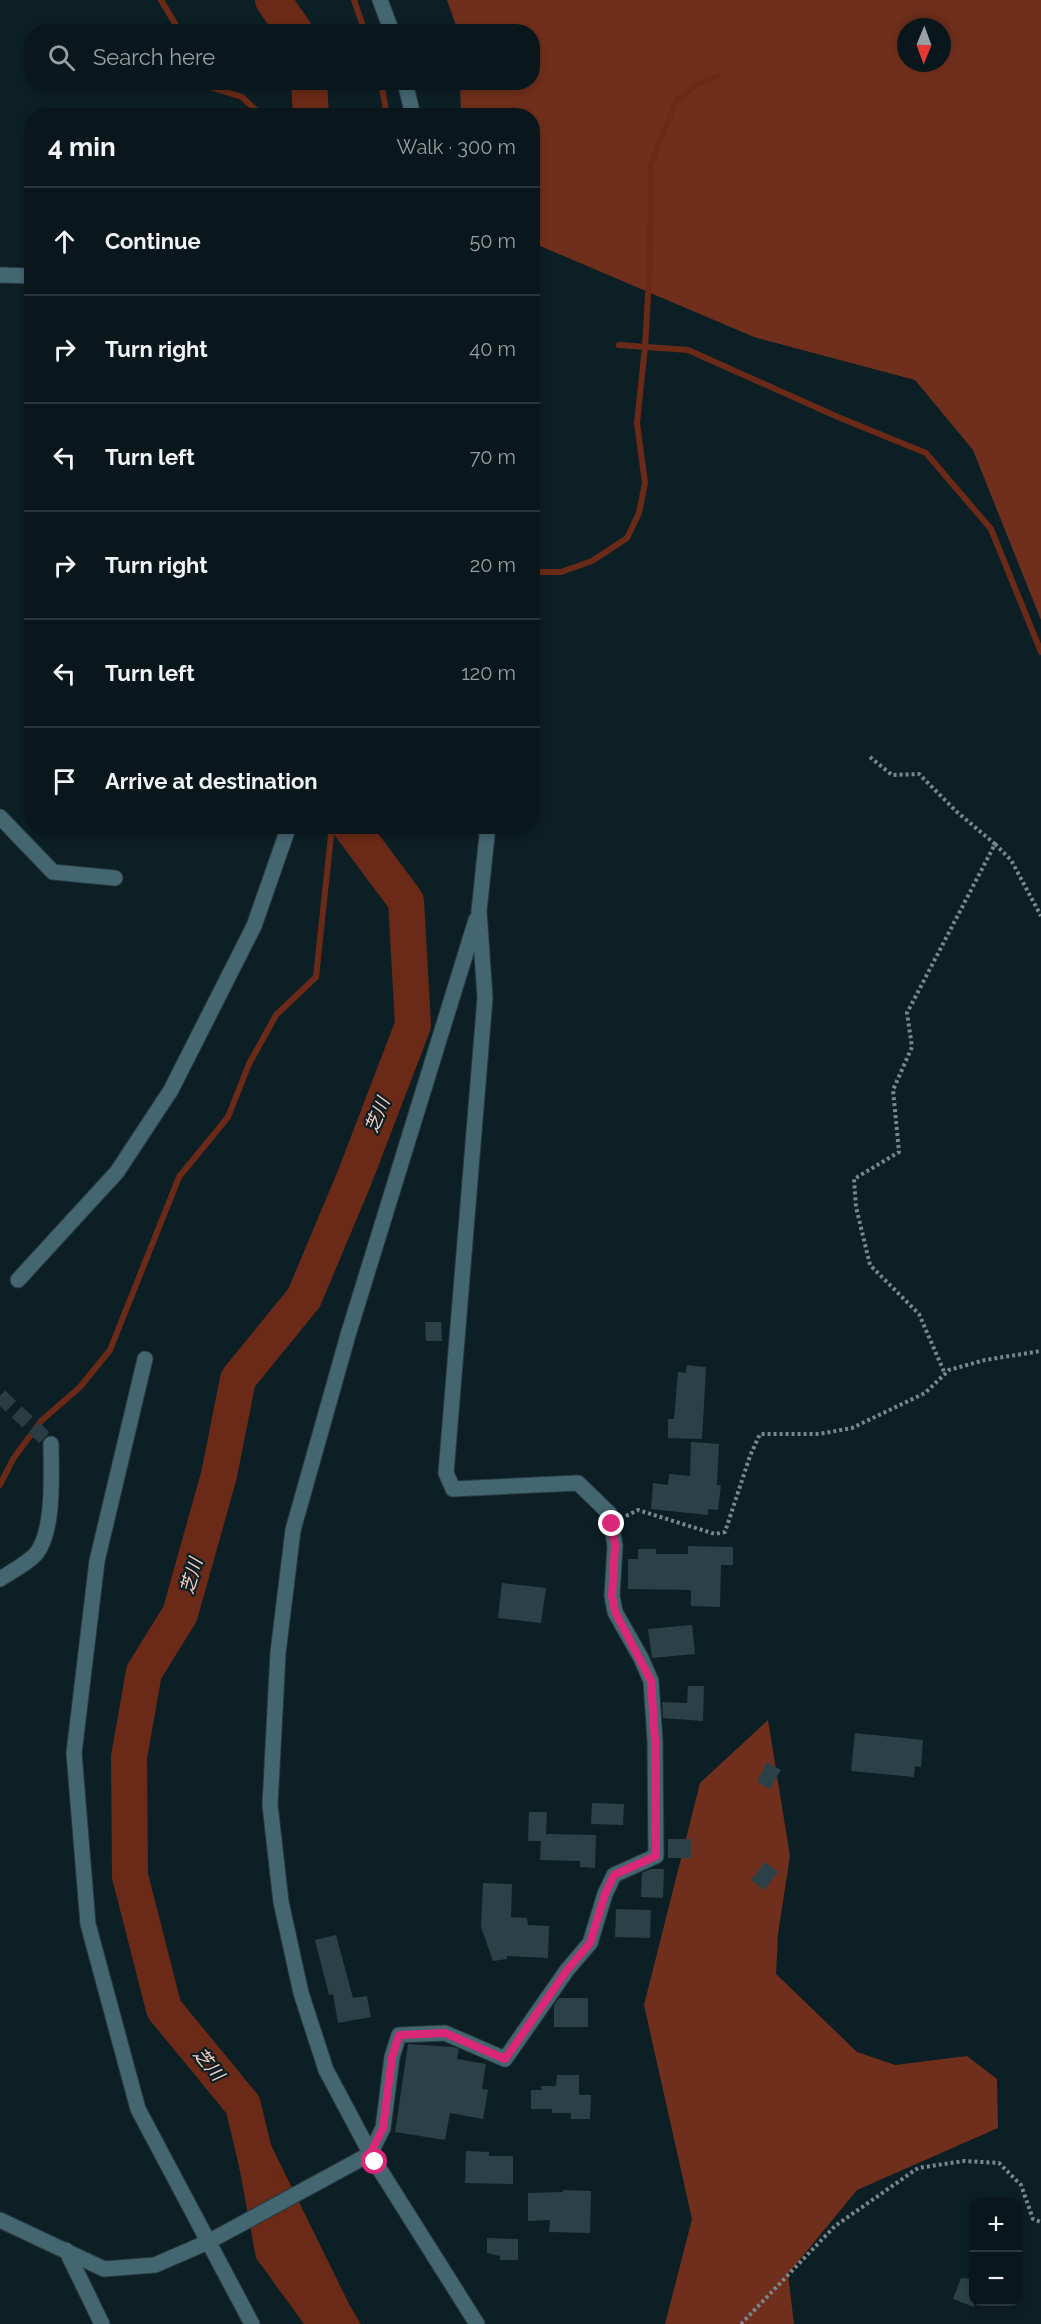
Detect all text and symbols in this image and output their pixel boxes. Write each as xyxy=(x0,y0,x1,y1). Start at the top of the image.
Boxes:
north arrow xyxy=(897,18,951,72)
search box xyxy=(24,24,540,90)
icon: search xyxy=(45,41,78,74)
text: Search here xyxy=(93,44,215,70)
text: 4 min xyxy=(48,132,116,162)
text: Walk · 300 m xyxy=(397,135,516,159)
icon: ahead xyxy=(48,225,81,258)
text: Continue xyxy=(105,228,201,254)
text: 50 m xyxy=(469,229,516,253)
icon: right xyxy=(48,333,81,366)
text: Turn right xyxy=(105,336,208,362)
text: 40 m xyxy=(469,337,516,361)
icon: left xyxy=(48,441,81,474)
text: Turn left xyxy=(105,444,195,470)
text: 70 m xyxy=(470,445,516,469)
icon: right xyxy=(48,549,81,582)
text: Turn right xyxy=(105,552,208,578)
text: 20 m xyxy=(470,553,516,577)
icon: left xyxy=(48,657,81,690)
text: Turn left xyxy=(105,660,195,686)
text: 120 m xyxy=(461,661,516,685)
icon: arrive xyxy=(48,765,81,798)
text: Arrive at destination xyxy=(105,768,318,794)
water label: 芝川 xyxy=(361,1093,394,1136)
route end xyxy=(598,1510,624,1536)
water label: 芝川 xyxy=(176,1554,207,1596)
water label: 芝川 xyxy=(190,2043,230,2086)
route start xyxy=(361,2148,387,2174)
map controls xyxy=(969,2198,1023,2306)
button: + xyxy=(969,2198,1023,2252)
button: − xyxy=(969,2252,1023,2306)

